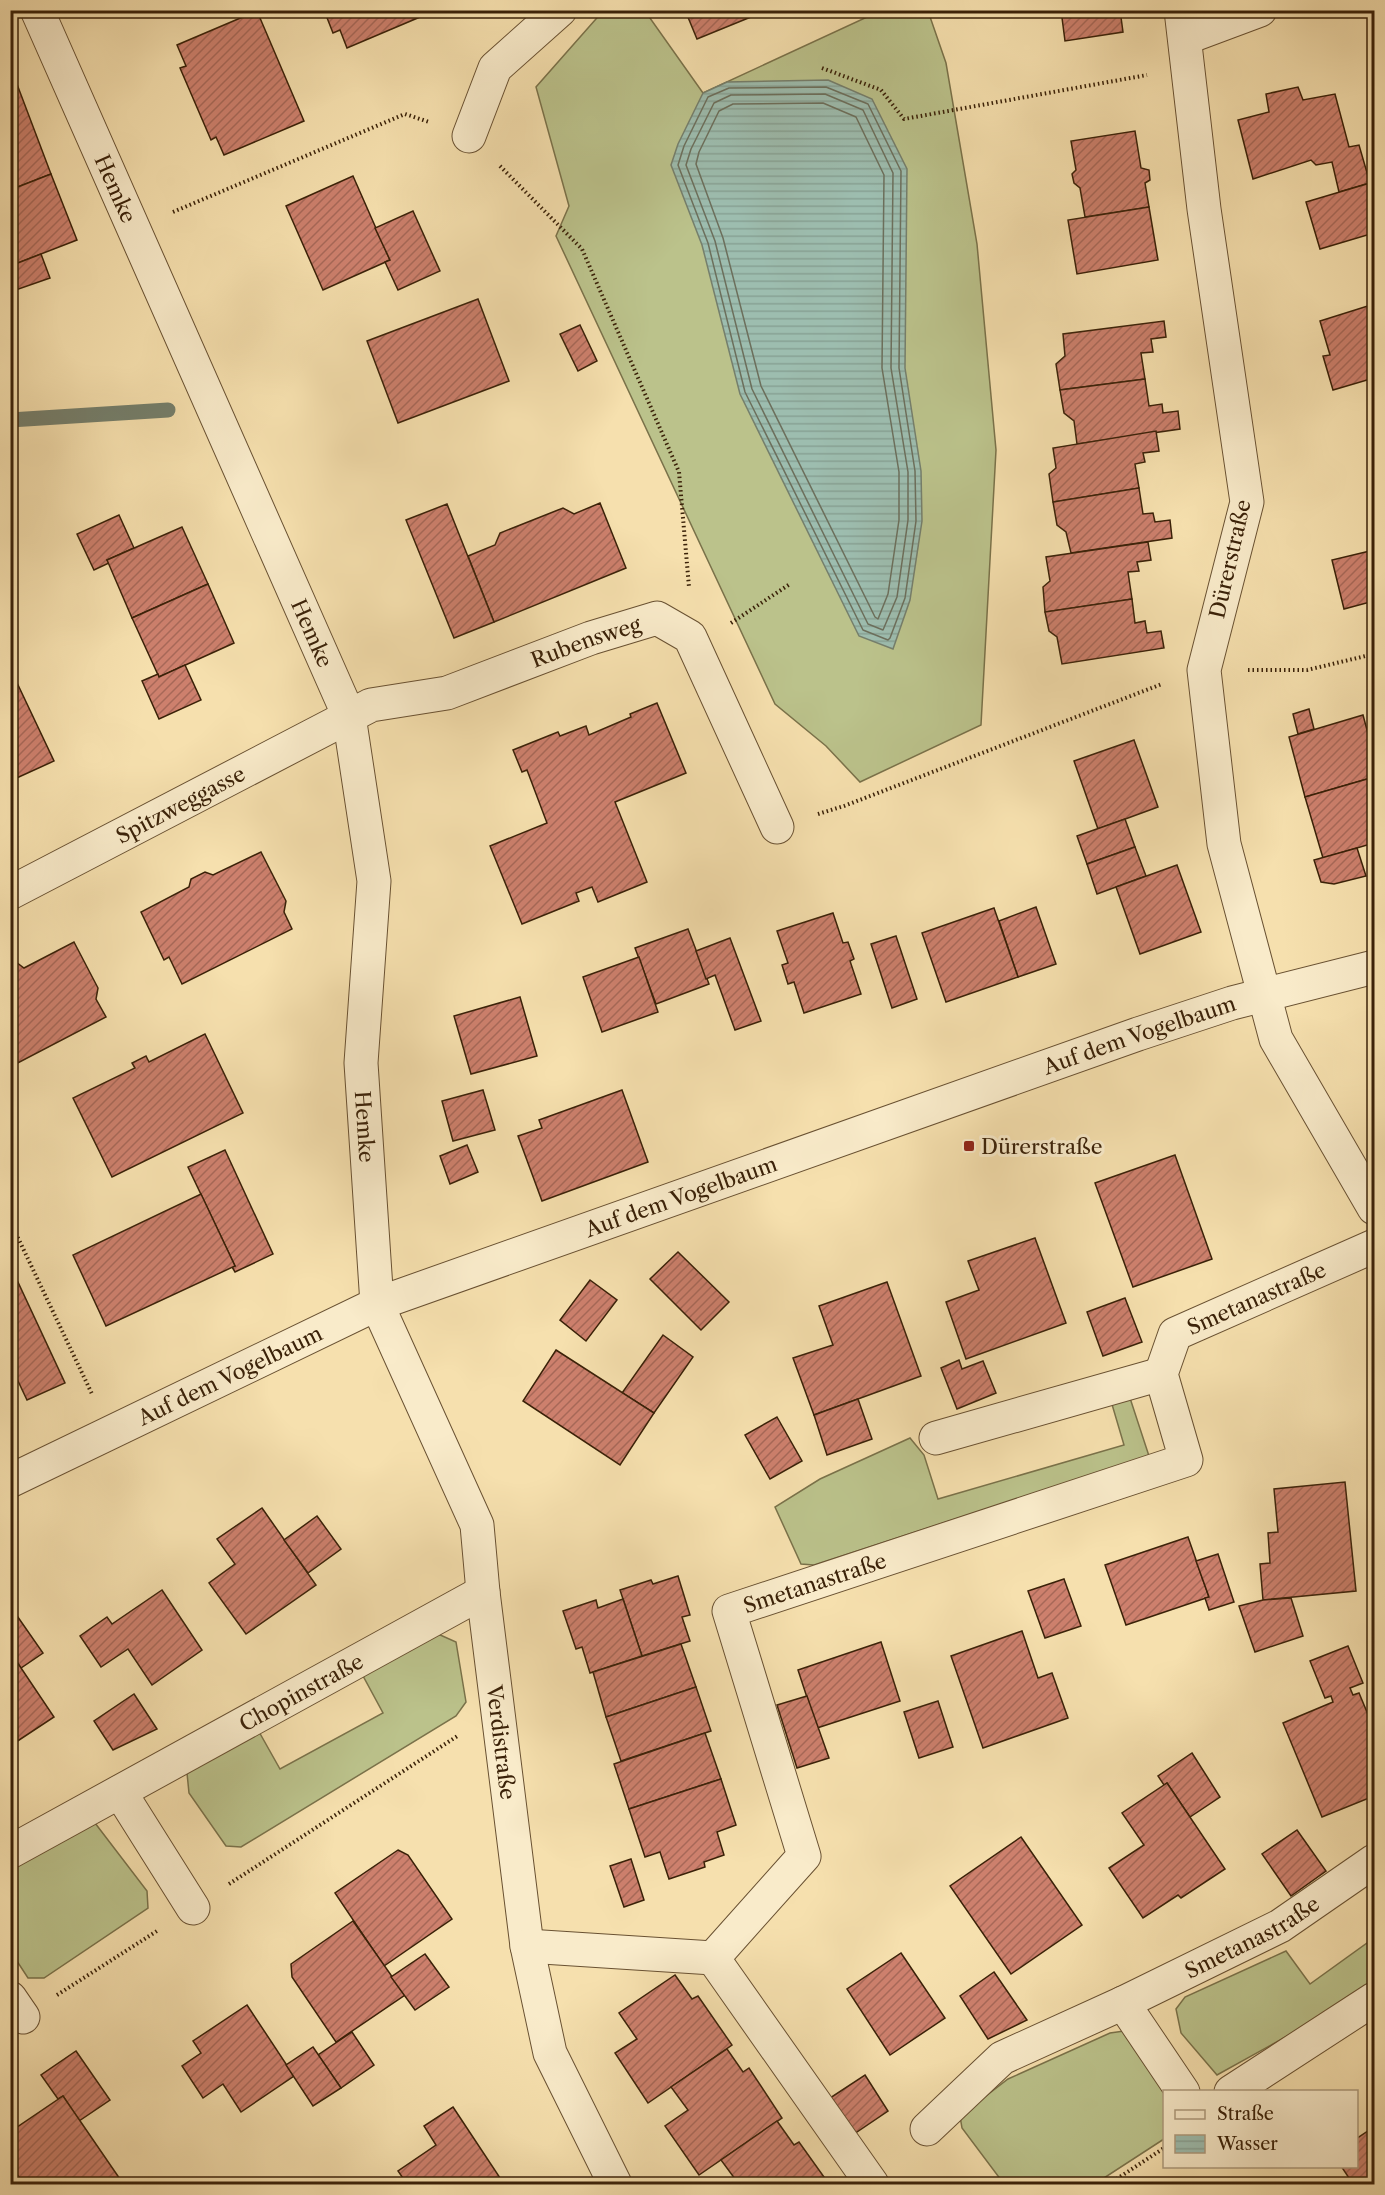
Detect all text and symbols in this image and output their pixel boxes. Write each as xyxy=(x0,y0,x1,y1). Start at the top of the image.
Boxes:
street label: Hemke xyxy=(90,150,142,226)
street label: Dürerstraße xyxy=(1204,497,1256,621)
street label: Hemke xyxy=(286,595,338,671)
street label: Rubensweg xyxy=(527,611,644,672)
street label: Spitzweggasse xyxy=(112,760,249,848)
street label: Auf dem Vogelbaum xyxy=(1039,990,1239,1079)
street label: Hemke xyxy=(350,1090,380,1163)
place label: Dürerstraße xyxy=(981,1134,1102,1159)
marker: Dürerstraße xyxy=(962,1139,976,1153)
street label: Auf dem Vogelbaum xyxy=(581,1150,781,1242)
street label: Smetanastraße xyxy=(1183,1256,1330,1340)
street label: Auf dem Vogelbaum xyxy=(133,1320,326,1431)
street label: Smetanastraße xyxy=(740,1547,889,1618)
street label: Chopinstraße xyxy=(235,1648,367,1736)
street label: Verdistraße xyxy=(482,1682,521,1801)
street label: Smetanastraße xyxy=(1180,1890,1324,1983)
legend xyxy=(1163,2090,1358,2168)
text: Straße xyxy=(1217,2103,1274,2125)
text: Wasser xyxy=(1216,2133,1278,2155)

